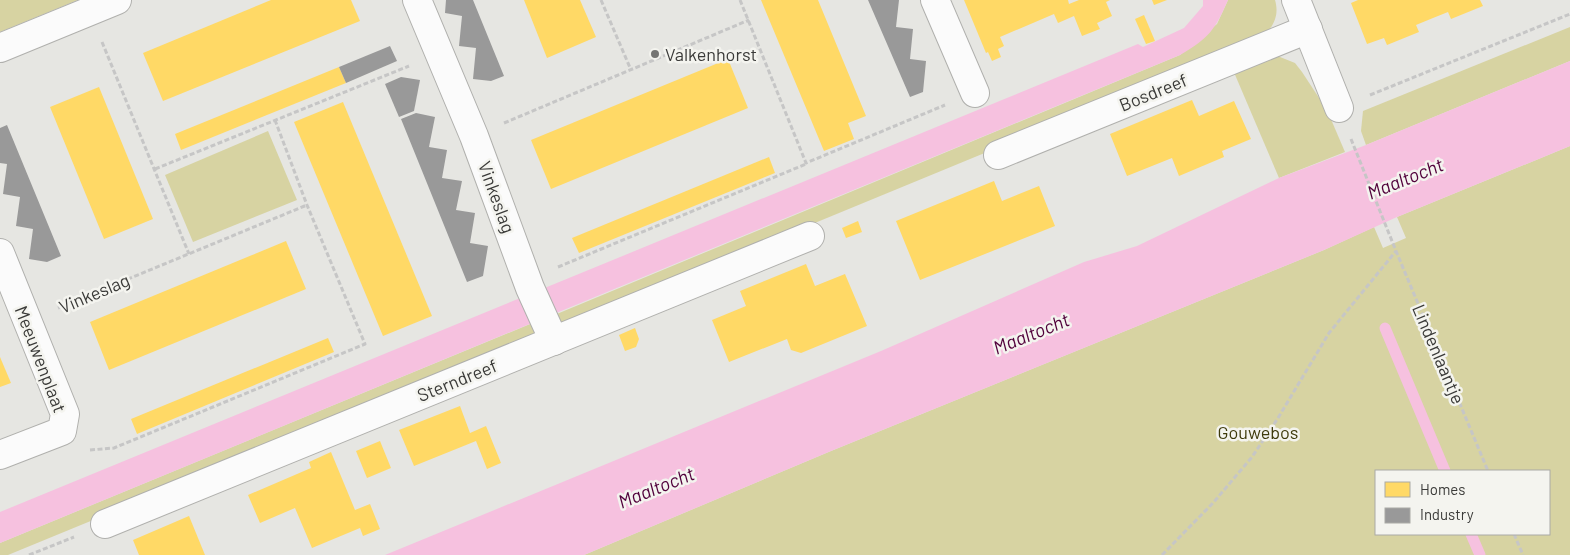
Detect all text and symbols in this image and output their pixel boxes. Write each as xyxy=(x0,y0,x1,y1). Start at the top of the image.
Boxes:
place label: Valkenhorst xyxy=(665,43,757,65)
marker: Valkenhorst xyxy=(649,48,661,60)
street label: Bosdreef xyxy=(1116,68,1190,116)
water label: Maaltocht xyxy=(1364,152,1447,204)
street label: Vinkeslag xyxy=(474,158,520,236)
street label: Vinkeslag xyxy=(55,268,133,318)
street label: Lindenlaantje xyxy=(1408,301,1470,407)
street label: Meeuwenplaat xyxy=(11,302,71,416)
water label: Maaltocht xyxy=(990,307,1073,359)
street label: Sterndreef xyxy=(414,354,500,406)
park label: Gouwebos xyxy=(1218,421,1298,443)
water label: Maaltocht xyxy=(615,461,698,513)
legend xyxy=(1375,470,1550,535)
text: Homes xyxy=(1420,480,1465,498)
text: Industry xyxy=(1420,505,1474,523)

